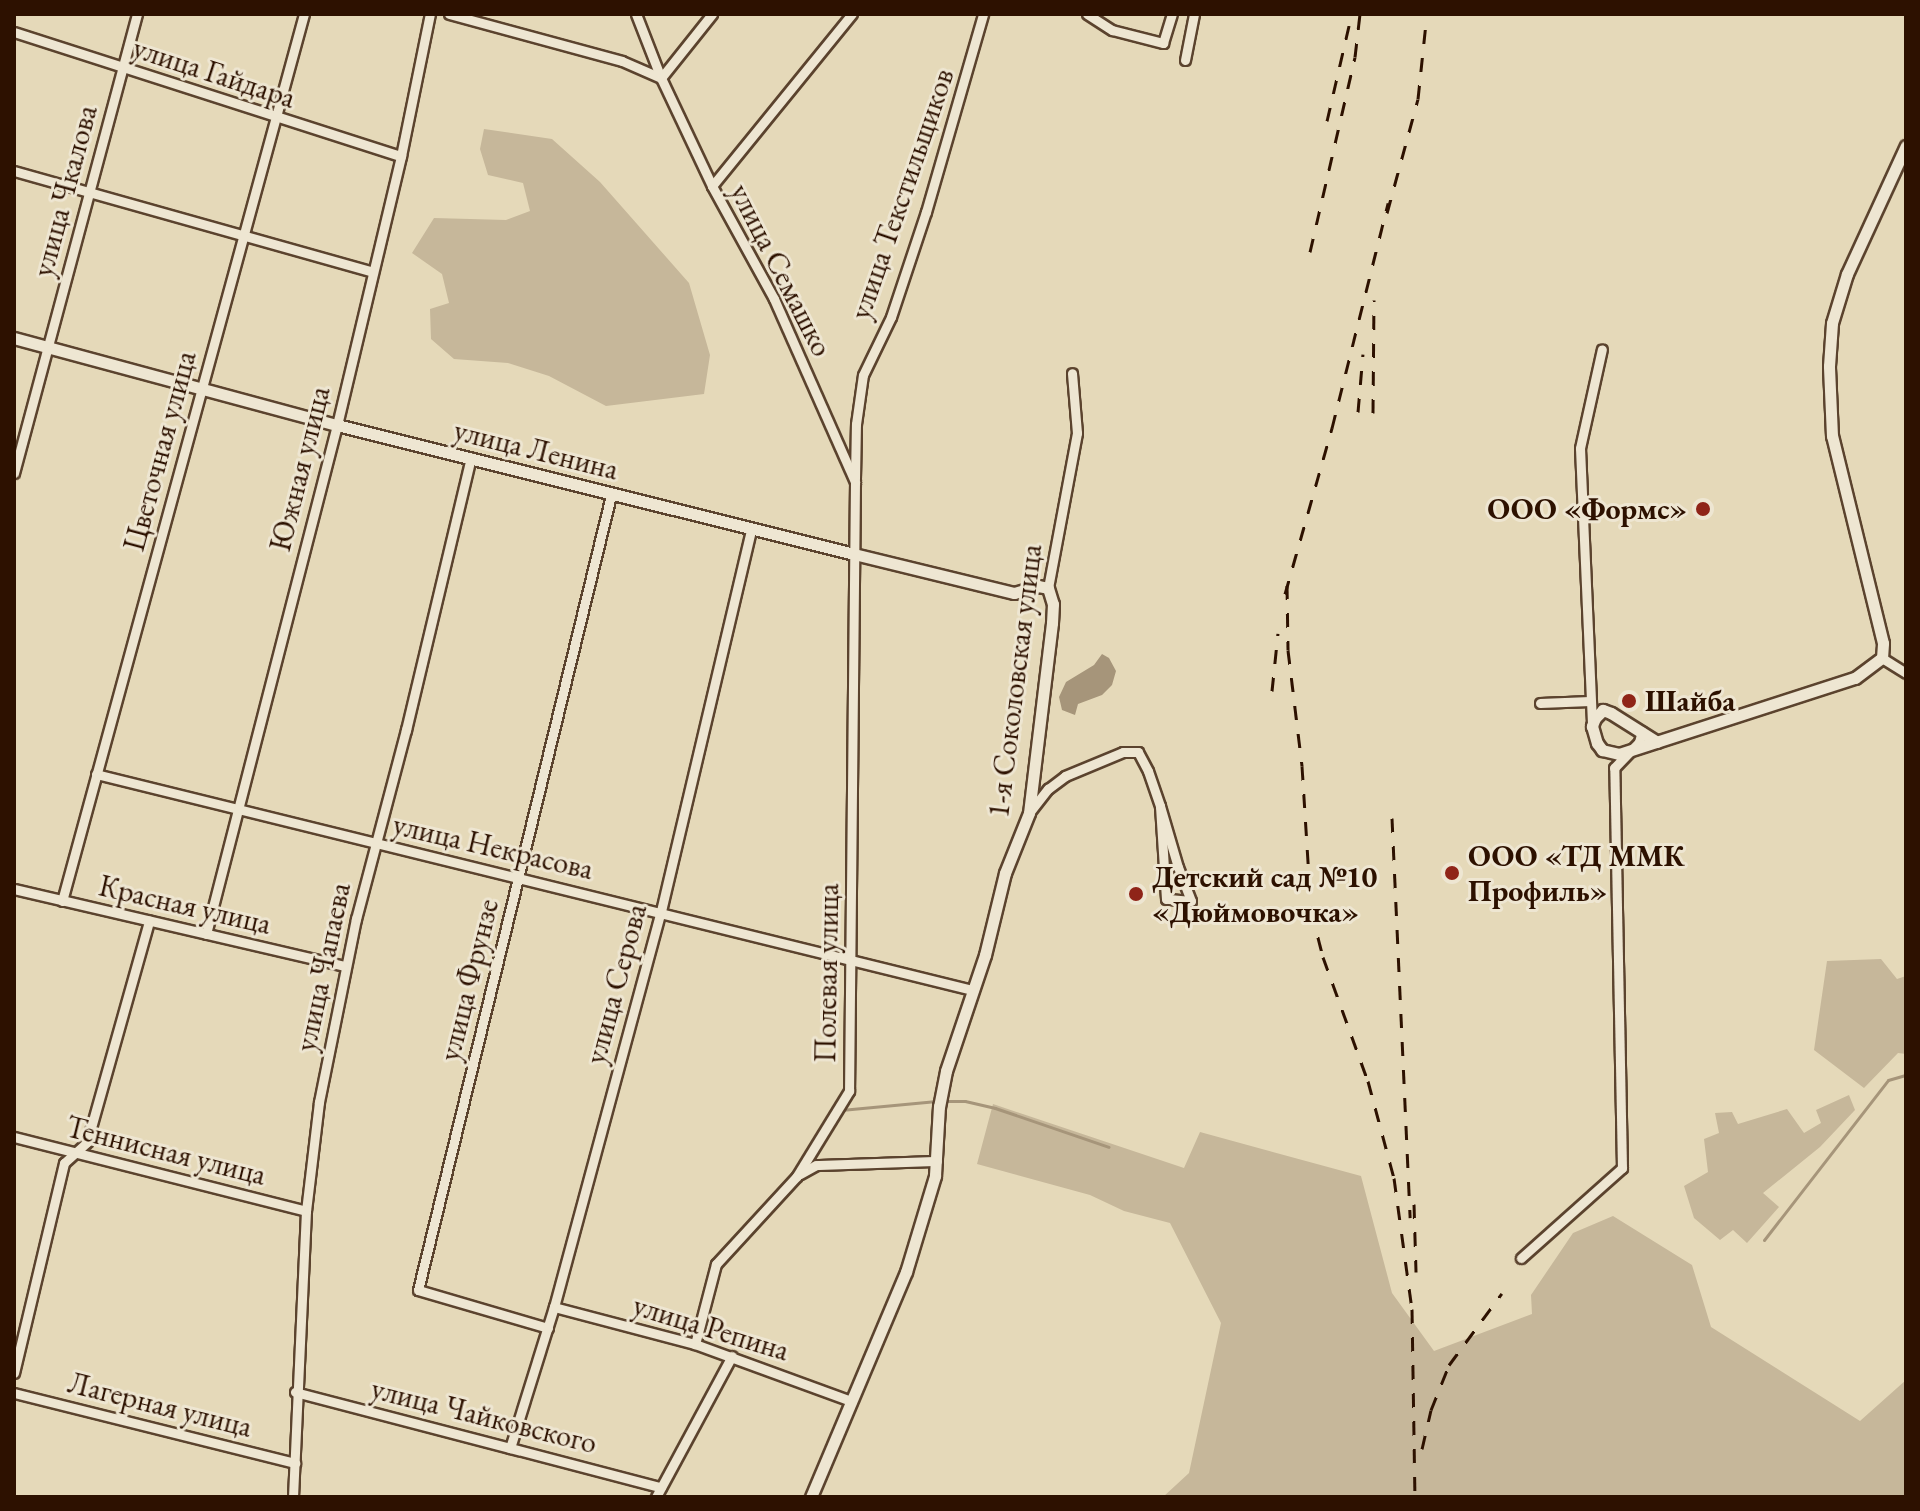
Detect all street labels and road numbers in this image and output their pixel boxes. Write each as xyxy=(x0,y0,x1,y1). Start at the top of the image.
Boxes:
street label: улица Гайдара xyxy=(128,30,300,116)
street label: улица Текстильщиков xyxy=(842,64,962,324)
street label: улица Чкалова xyxy=(25,101,105,281)
street label: улица Семашко xyxy=(722,178,840,362)
street label: Цветочная улица xyxy=(116,347,204,555)
street label: Южная улица xyxy=(262,383,338,555)
street label: улица Ленина xyxy=(450,412,622,488)
street label: 1-я Соколовская улица xyxy=(980,542,1050,820)
street label: улица Некрасова xyxy=(389,806,597,888)
street label: Красная улица xyxy=(95,868,275,942)
street label: улица Чапаева xyxy=(288,879,358,1055)
street label: Полевая улица xyxy=(807,883,847,1063)
street label: улица Фрунзе xyxy=(431,895,507,1065)
street label: улица Серова xyxy=(577,900,655,1068)
street label: Теннисная улица xyxy=(62,1109,270,1193)
street label: улица Репина xyxy=(629,1287,793,1369)
street label: Лагерная улица xyxy=(64,1365,256,1445)
street label: улица Чайковского xyxy=(367,1371,601,1461)

